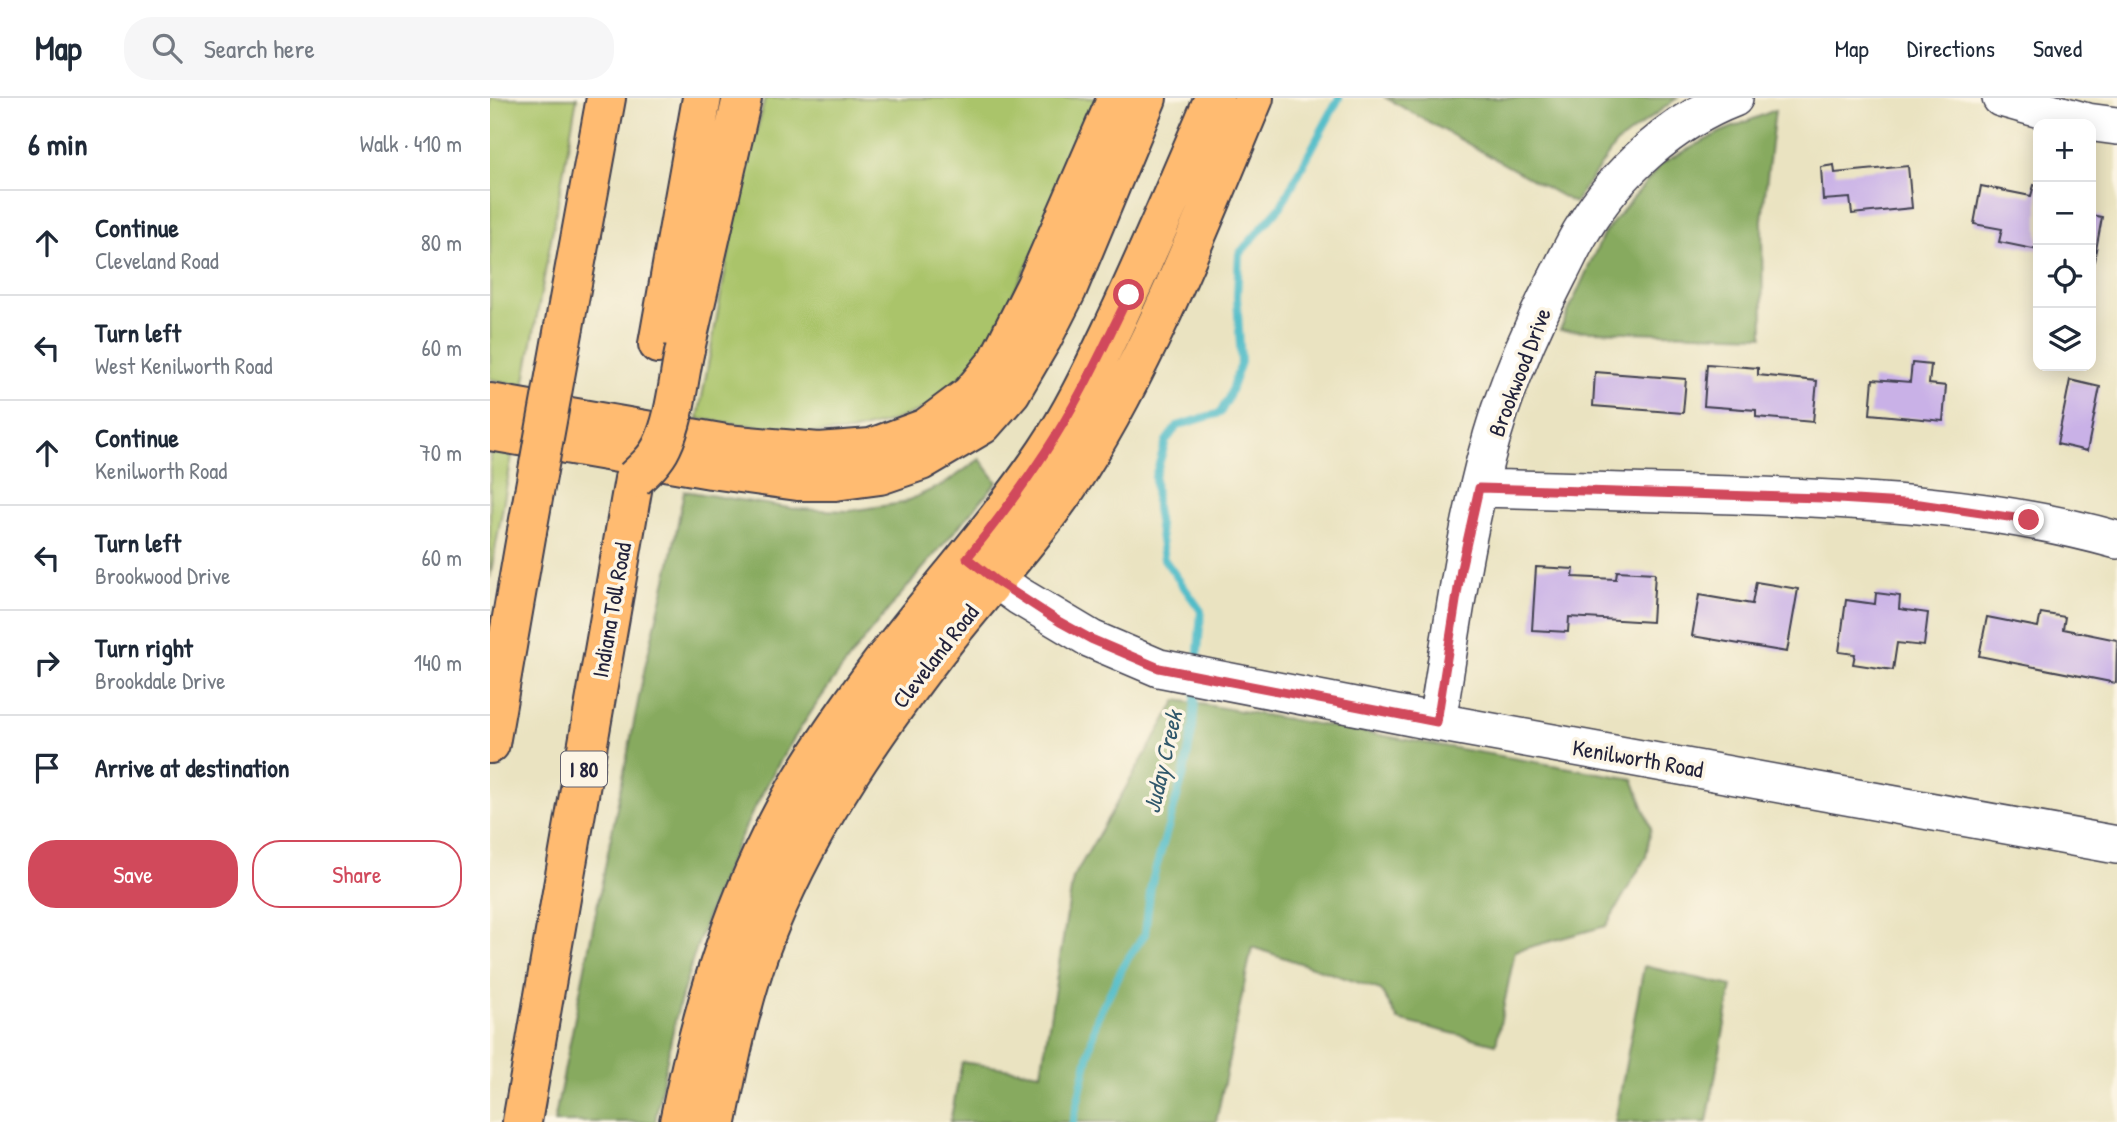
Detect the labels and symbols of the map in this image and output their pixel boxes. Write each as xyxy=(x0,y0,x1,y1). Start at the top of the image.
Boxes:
route start xyxy=(1113,279,1144,310)
street label: Brookwood Drive xyxy=(1480,303,1558,441)
route end xyxy=(2013,504,2044,535)
street label: Indiana Toll Road xyxy=(584,540,638,680)
street label: Cleveland Road xyxy=(885,598,985,714)
water label: Juday Creek xyxy=(1135,706,1191,817)
street label: Kenilworth Road xyxy=(1570,731,1706,785)
road number: I 80 xyxy=(561,752,607,786)

